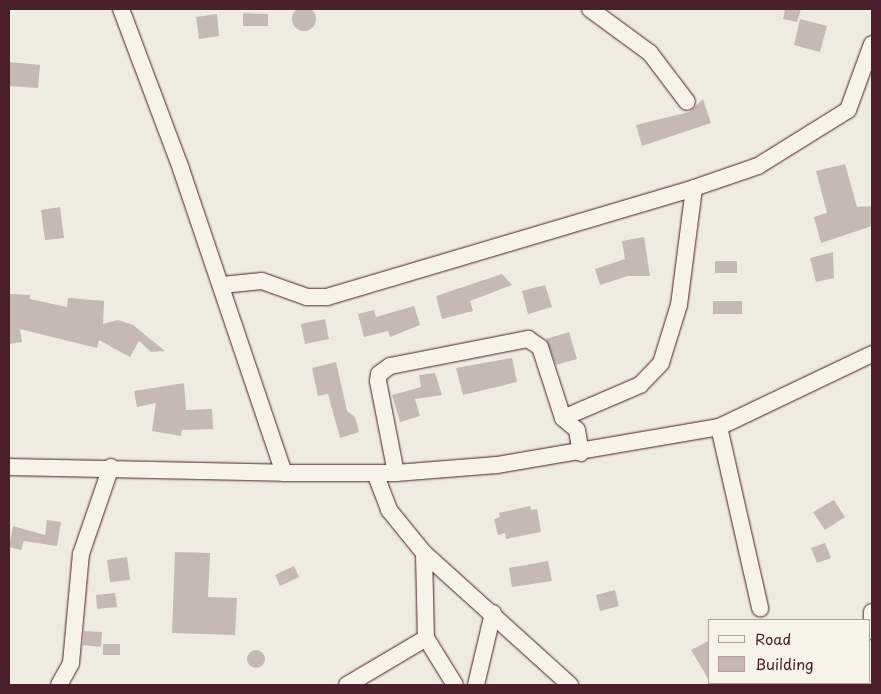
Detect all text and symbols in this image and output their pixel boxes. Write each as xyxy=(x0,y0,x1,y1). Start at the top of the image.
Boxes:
legend xyxy=(708,619,871,684)
text: Road xyxy=(755,627,791,650)
text: Building xyxy=(755,652,814,675)

